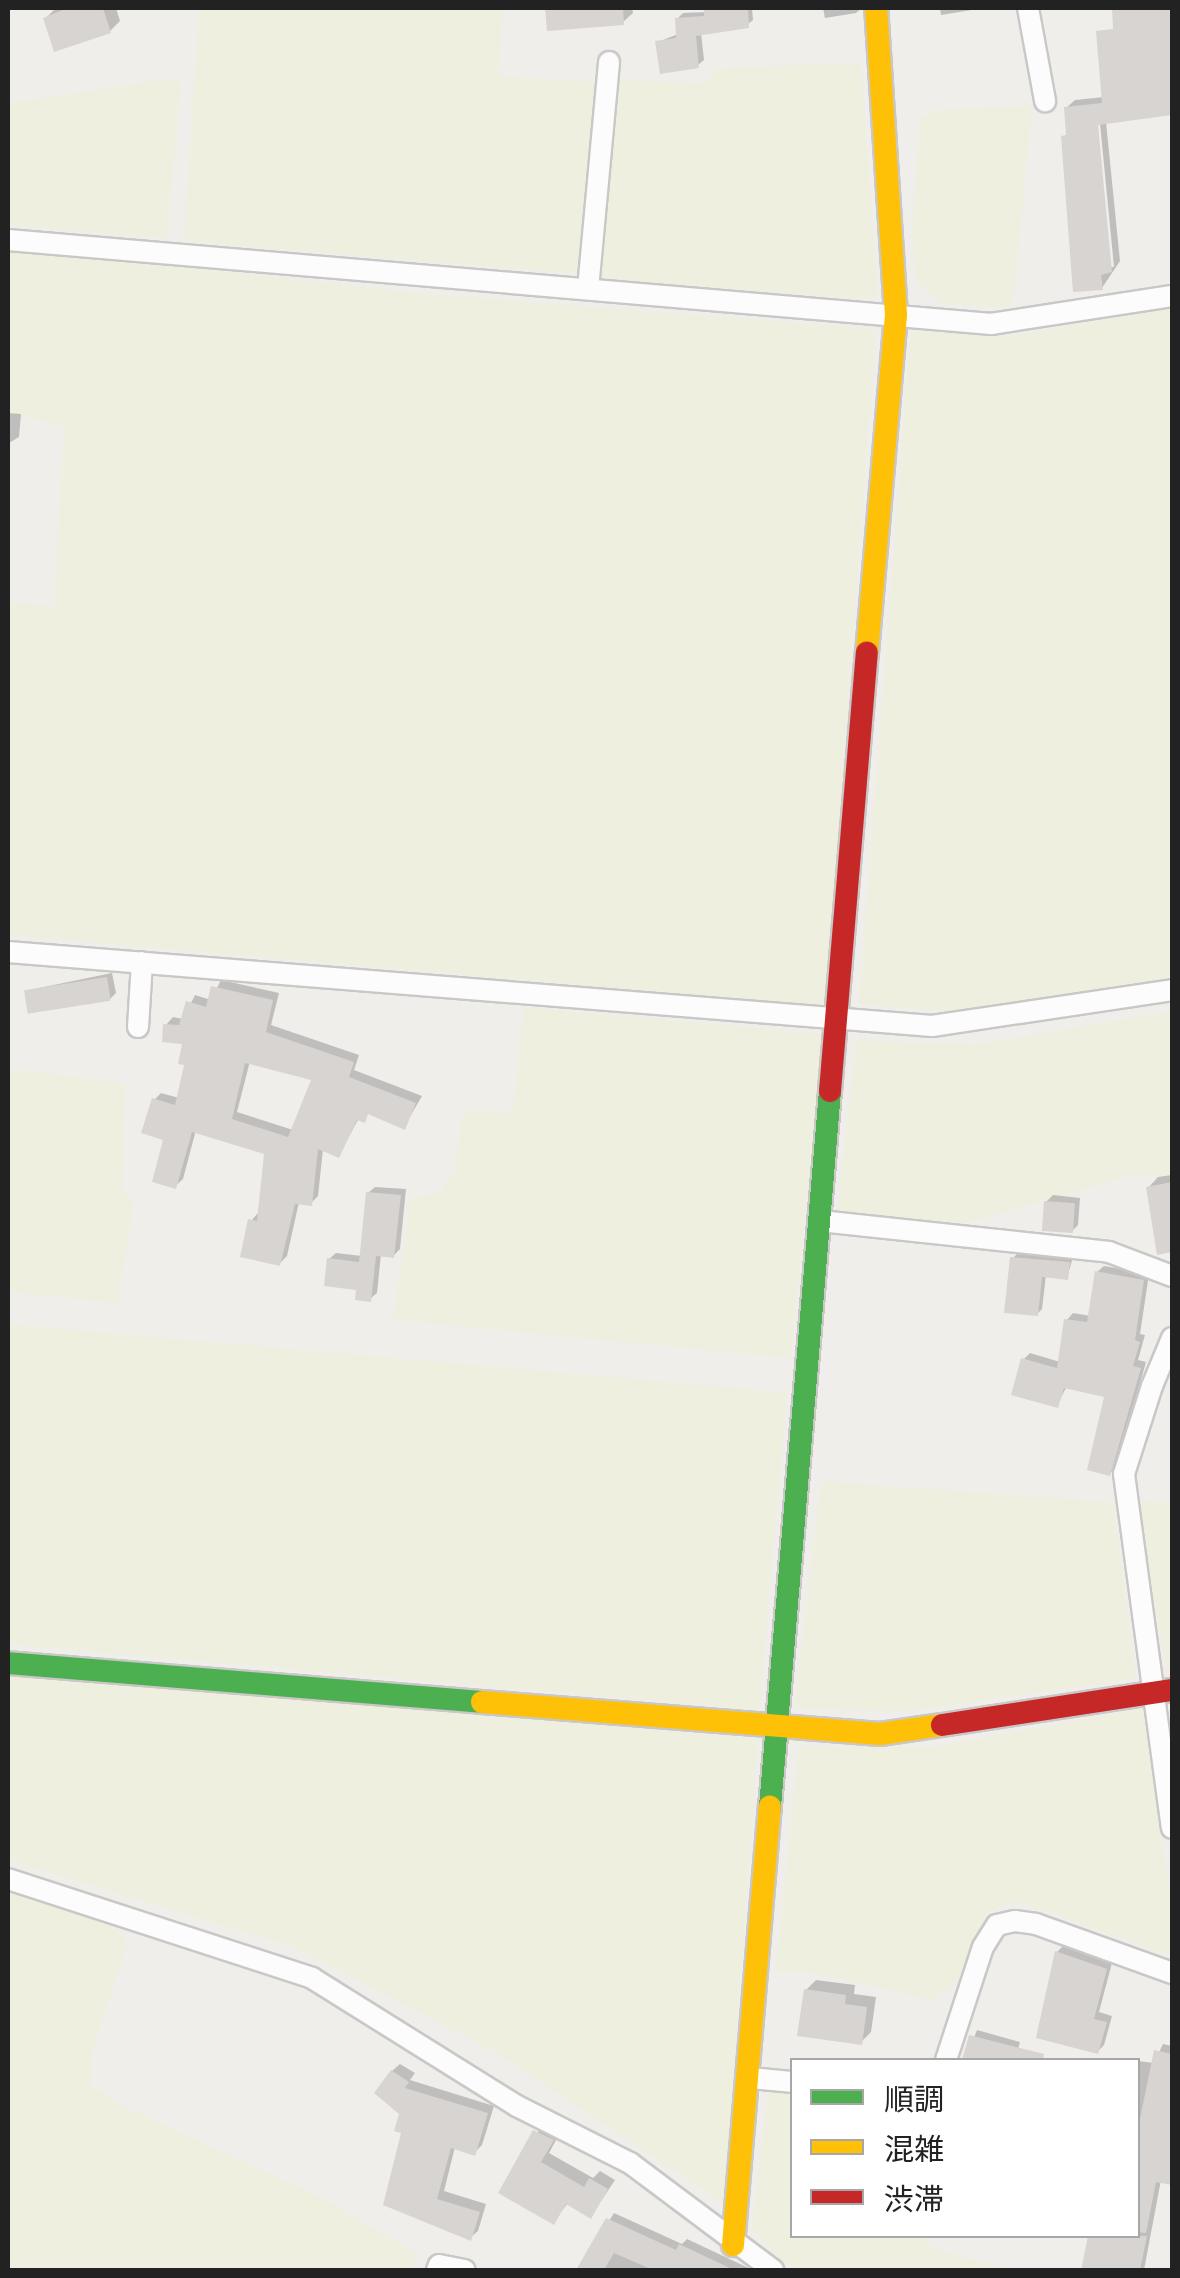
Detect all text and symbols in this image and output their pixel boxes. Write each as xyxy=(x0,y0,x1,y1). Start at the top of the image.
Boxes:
legend xyxy=(790,2058,1140,2238)
text: 順調 xyxy=(884,2080,944,2116)
text: 混雑 xyxy=(884,2130,944,2166)
text: 渋滞 xyxy=(884,2180,944,2216)

